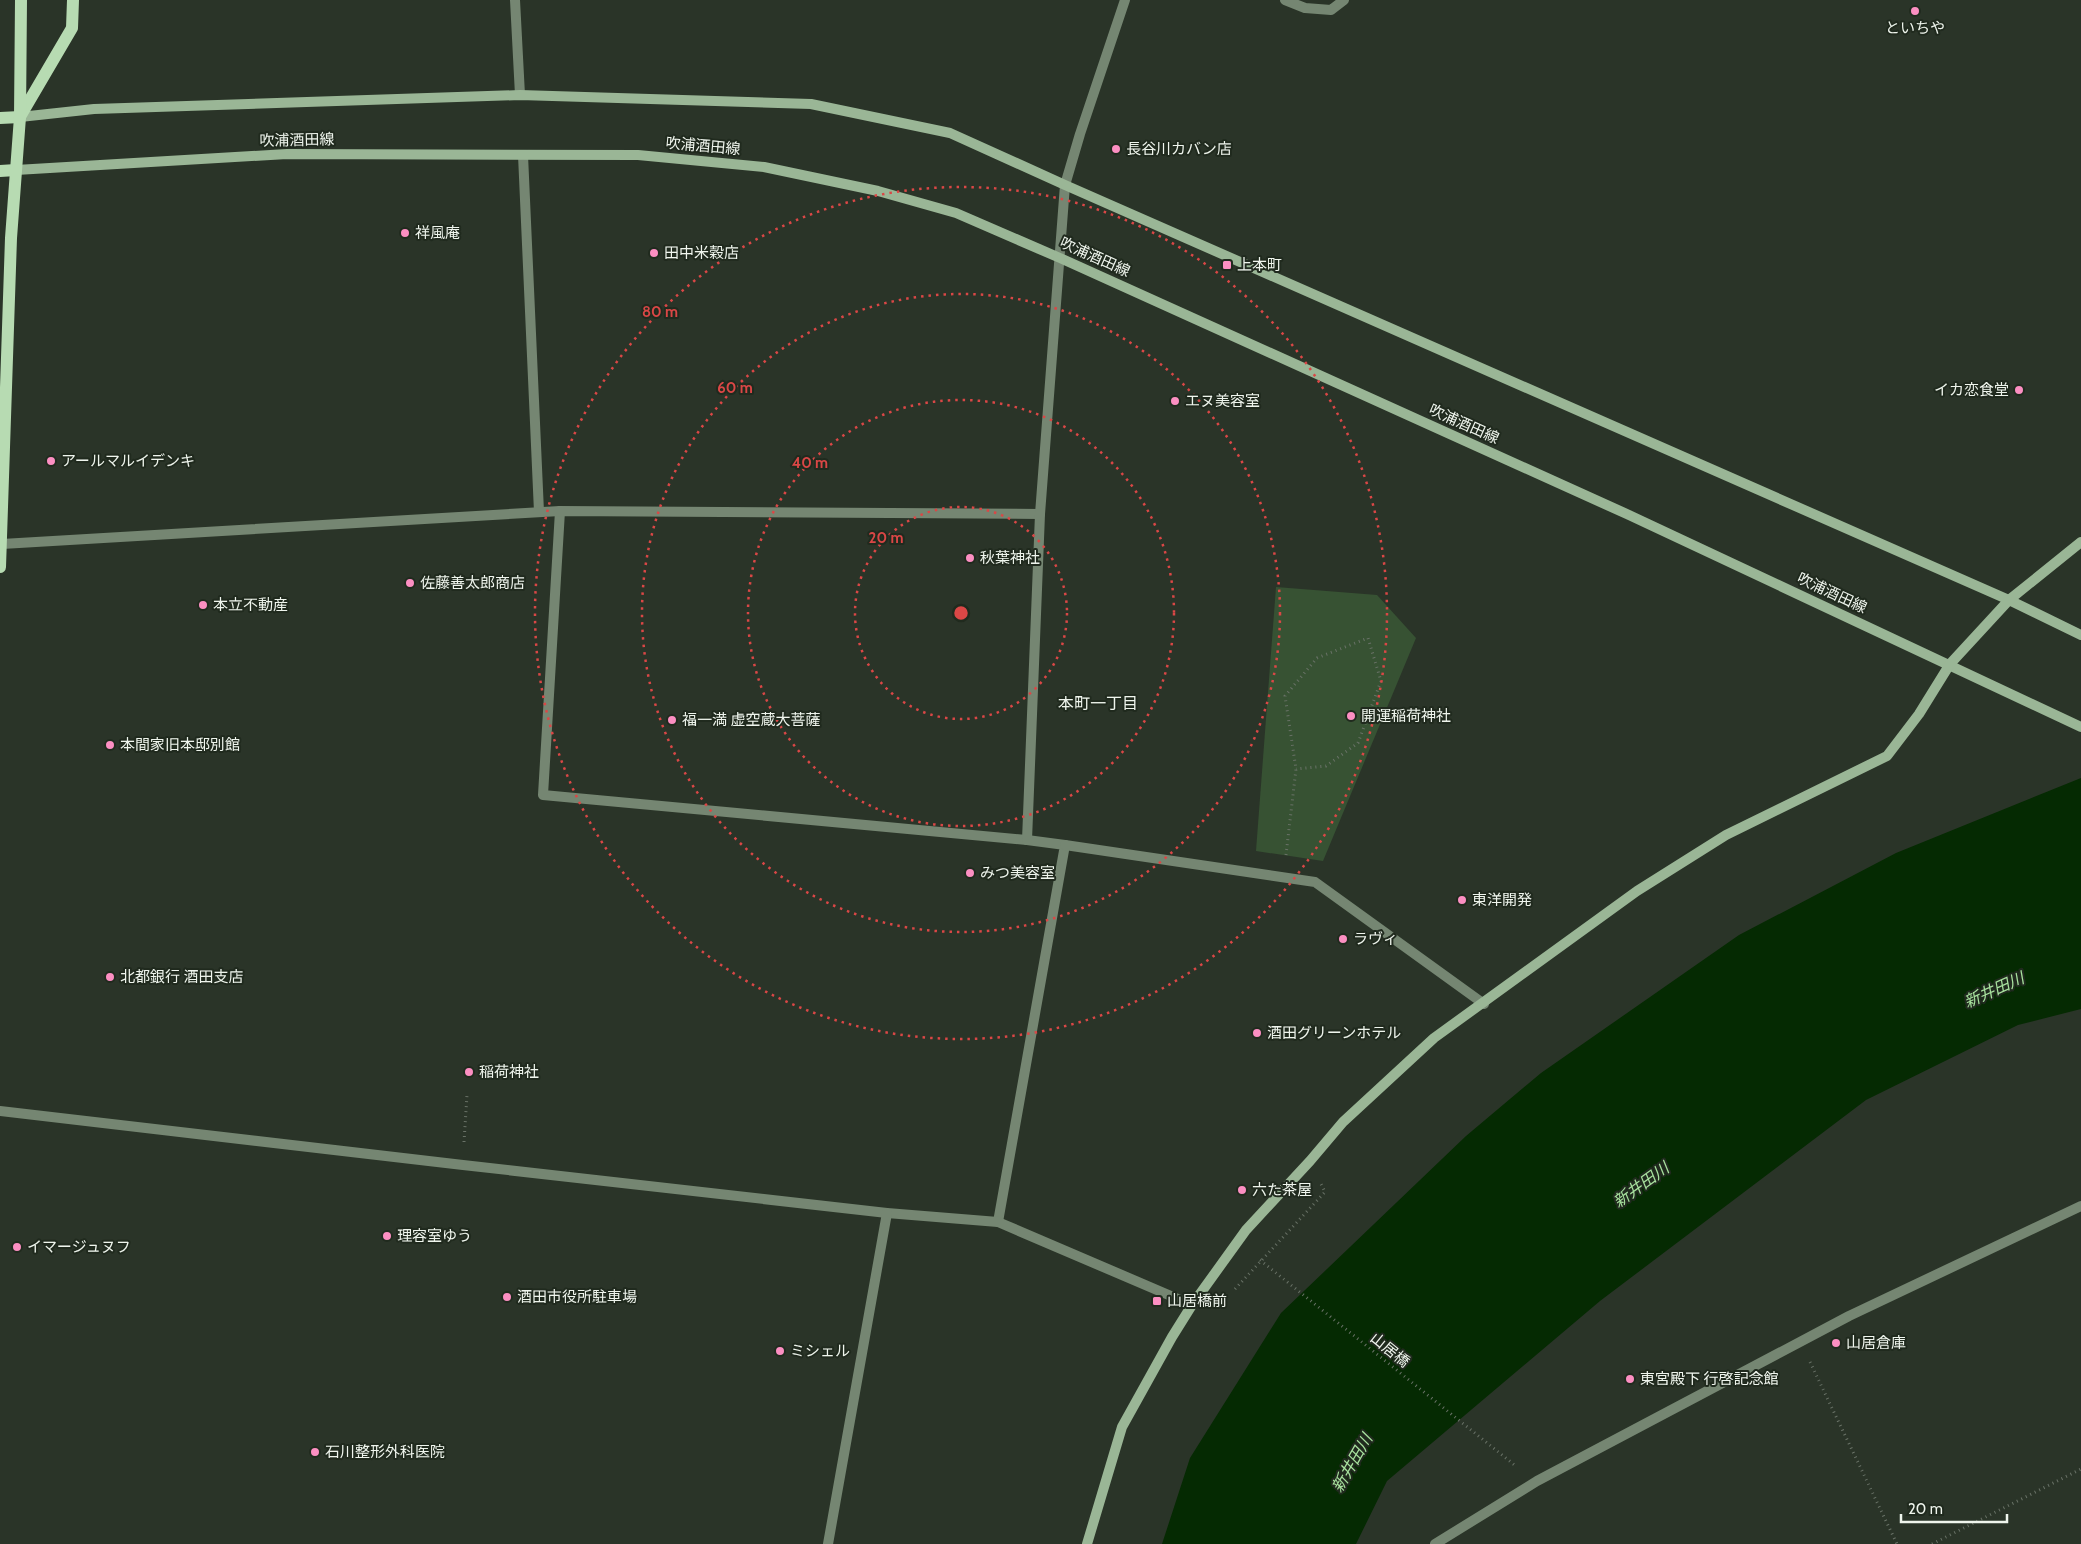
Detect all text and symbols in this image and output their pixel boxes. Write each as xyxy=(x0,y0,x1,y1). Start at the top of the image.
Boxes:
marker: といちや xyxy=(1909,5,1921,17)
place label: といちや xyxy=(1885,19,1945,37)
street label: 吹浦酒田線 xyxy=(259,130,335,150)
street label: 吹浦酒田線 xyxy=(665,134,741,158)
place label: 長谷川カバン店 xyxy=(1126,140,1232,158)
marker: 長谷川カバン店 xyxy=(1110,143,1122,155)
place label: 祥風庵 xyxy=(415,224,460,242)
marker: 祥風庵 xyxy=(399,227,411,239)
street label: 吹浦酒田線 xyxy=(1057,234,1133,280)
place label: 田中米穀店 xyxy=(664,244,739,262)
marker: 田中米穀店 xyxy=(648,247,660,259)
place label: 上本町 xyxy=(1237,256,1282,274)
marker: 上本町 xyxy=(1221,259,1233,271)
text: 80 m xyxy=(642,303,678,321)
text: 60 m xyxy=(717,379,753,397)
place label: イカ恋食堂 xyxy=(1934,381,2009,399)
marker: イカ恋食堂 xyxy=(2013,384,2025,396)
place label: エヌ美容室 xyxy=(1185,392,1260,410)
marker: エヌ美容室 xyxy=(1169,395,1181,407)
street label: 吹浦酒田線 xyxy=(1426,401,1502,447)
place label: アールマルイデンキ xyxy=(61,452,195,470)
text: 40 m xyxy=(792,454,828,472)
marker: アールマルイデンキ xyxy=(45,455,57,467)
text: 20 m xyxy=(869,529,903,547)
place label: 秋葉神社 xyxy=(980,549,1040,567)
marker: 秋葉神社 xyxy=(964,552,976,564)
street label: 吹浦酒田線 xyxy=(1794,569,1870,617)
place label: 佐藤善太郎商店 xyxy=(420,574,525,592)
marker: 佐藤善太郎商店 xyxy=(404,577,416,589)
place label: 本立不動産 xyxy=(213,596,288,614)
marker: 本立不動産 xyxy=(197,599,209,611)
centre of rings xyxy=(952,604,970,622)
district label: 本町一丁目 xyxy=(1058,694,1138,713)
place label: 開運稲荷神社 xyxy=(1361,707,1451,725)
marker: 開運稲荷神社 xyxy=(1345,710,1357,722)
place label: 福一満 虚空蔵大菩薩 xyxy=(682,711,820,729)
marker: 福一満 虚空蔵大菩薩 xyxy=(666,714,678,726)
place label: 本間家旧本邸別館 xyxy=(120,736,240,754)
marker: 本間家旧本邸別館 xyxy=(104,739,116,751)
place label: みつ美容室 xyxy=(980,864,1055,882)
marker: みつ美容室 xyxy=(964,867,976,879)
place label: 東洋開発 xyxy=(1472,891,1532,909)
marker: 東洋開発 xyxy=(1456,894,1468,906)
place label: ラヴィ xyxy=(1353,930,1398,948)
marker: ラヴィ xyxy=(1337,933,1349,945)
water label: 新井田川 xyxy=(1961,967,2029,1012)
place label: 北都銀行 酒田支店 xyxy=(120,968,243,986)
marker: 北都銀行 酒田支店 xyxy=(104,971,116,983)
place label: 酒田グリーンホテル xyxy=(1267,1024,1401,1042)
marker: 酒田グリーンホテル xyxy=(1251,1027,1263,1039)
place label: 稲荷神社 xyxy=(479,1063,539,1081)
marker: 稲荷神社 xyxy=(463,1066,475,1078)
water label: 新井田川 xyxy=(1610,1157,1674,1211)
place label: 六た茶屋 xyxy=(1252,1181,1312,1199)
marker: 六た茶屋 xyxy=(1236,1184,1248,1196)
place label: 理容室ゆう xyxy=(397,1227,472,1245)
marker: 理容室ゆう xyxy=(381,1230,393,1242)
place label: イマージュヌフ xyxy=(27,1238,131,1256)
marker: イマージュヌフ xyxy=(11,1241,23,1253)
place label: 酒田市役所駐車場 xyxy=(517,1288,637,1306)
marker: 酒田市役所駐車場 xyxy=(501,1291,513,1303)
place label: 山居橋前 xyxy=(1167,1292,1227,1310)
marker: 山居橋前 xyxy=(1151,1295,1163,1307)
street label: 山居橋 xyxy=(1367,1329,1413,1371)
place label: 山居倉庫 xyxy=(1846,1334,1906,1352)
marker: 山居倉庫 xyxy=(1830,1337,1842,1349)
place label: ミシェル xyxy=(790,1342,850,1360)
marker: ミシェル xyxy=(774,1345,786,1357)
place label: 東宮殿下 行啓記念館 xyxy=(1640,1370,1778,1388)
marker: 東宮殿下 行啓記念館 xyxy=(1624,1373,1636,1385)
water label: 新井田川 xyxy=(1328,1429,1377,1495)
place label: 石川整形外科医院 xyxy=(325,1443,445,1461)
marker: 石川整形外科医院 xyxy=(309,1446,321,1458)
scale bar xyxy=(1901,1492,2007,1524)
text: 20 m xyxy=(1908,1500,1943,1518)

